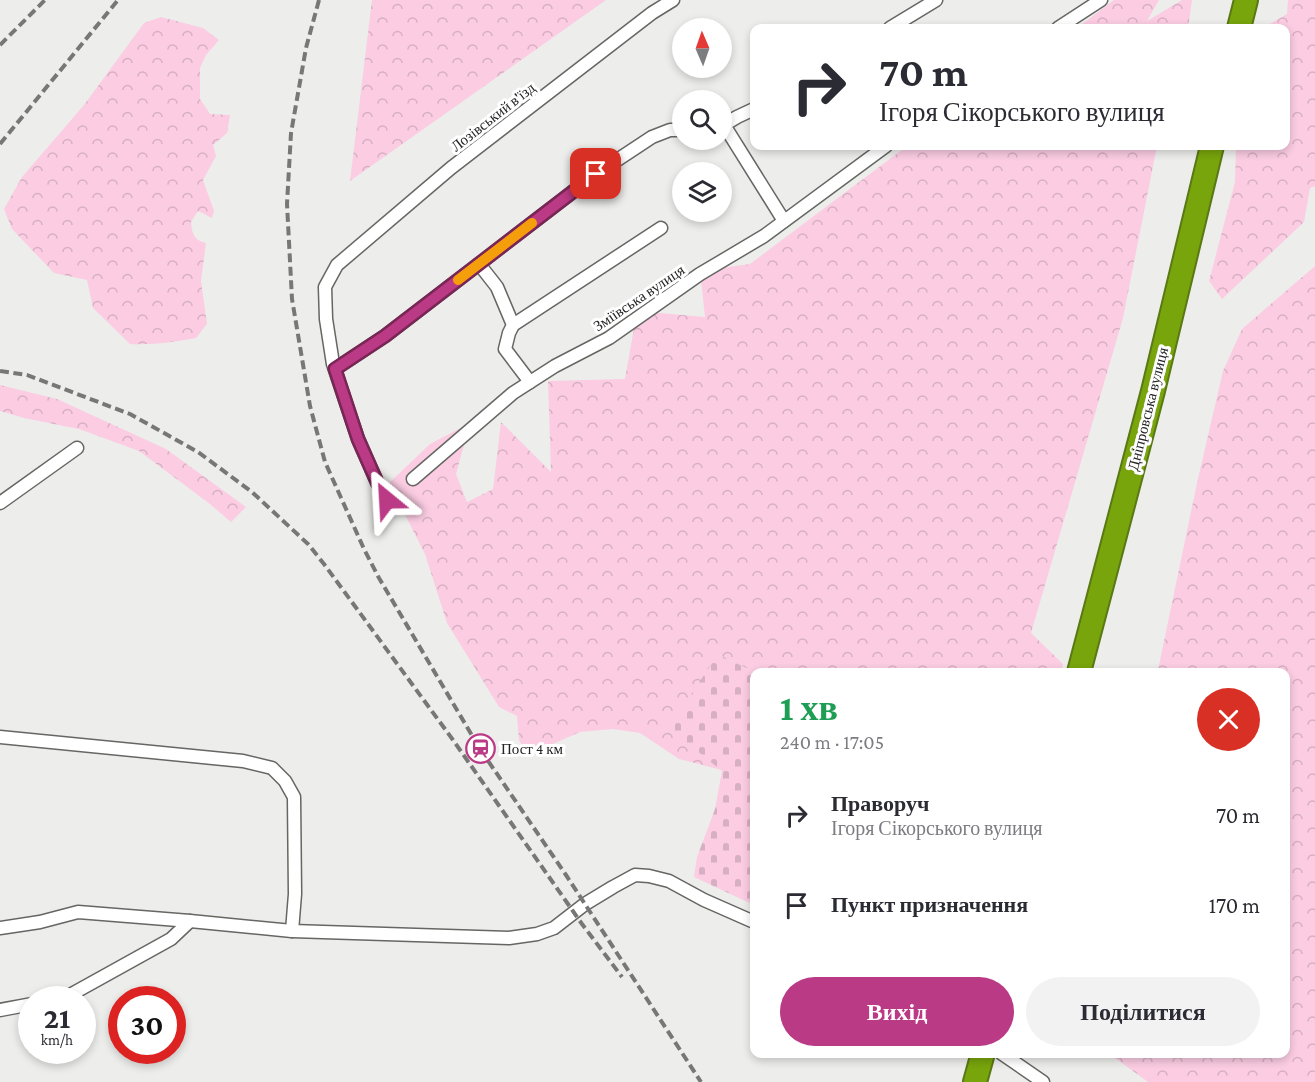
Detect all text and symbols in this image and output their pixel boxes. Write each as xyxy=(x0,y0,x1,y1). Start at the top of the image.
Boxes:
north arrow xyxy=(672,18,732,78)
map controls xyxy=(672,18,732,222)
icon: right xyxy=(780,48,858,126)
text: 70 m xyxy=(879,48,968,95)
street label: Лозівський в'їзд xyxy=(448,79,538,155)
button: search xyxy=(672,90,732,150)
text: Ігоря Сікорського вулиця xyxy=(879,97,1165,127)
pin xyxy=(570,148,621,199)
icon: arrive xyxy=(579,157,612,190)
button: layers xyxy=(672,162,732,222)
street label: Зміївська вулиця xyxy=(590,262,688,334)
street label: Дніпровська вулиця xyxy=(1125,346,1171,472)
position arrow xyxy=(355,468,419,532)
text: 1 хв xyxy=(780,688,838,728)
button: close xyxy=(1197,688,1260,751)
text: 240 m · 17:05 xyxy=(780,731,884,753)
station icon: Пост 4 км xyxy=(464,733,496,765)
place label: Пост 4 км xyxy=(501,741,563,757)
text: Праворуч xyxy=(831,791,929,816)
icon: right xyxy=(780,799,813,832)
text: 70 m xyxy=(1216,803,1260,828)
text: Ігоря Сікорського вулиця xyxy=(831,817,1043,839)
icon: arrive xyxy=(780,889,813,922)
text: Пункт призначення xyxy=(831,892,1028,917)
text: 170 m xyxy=(1209,893,1260,918)
button: Вихід xyxy=(780,977,1014,1046)
button: Поділитися xyxy=(1026,977,1260,1046)
speed limit sign: 30 xyxy=(108,986,186,1064)
text: 21 xyxy=(44,1001,70,1034)
text: km/h xyxy=(41,1032,73,1048)

